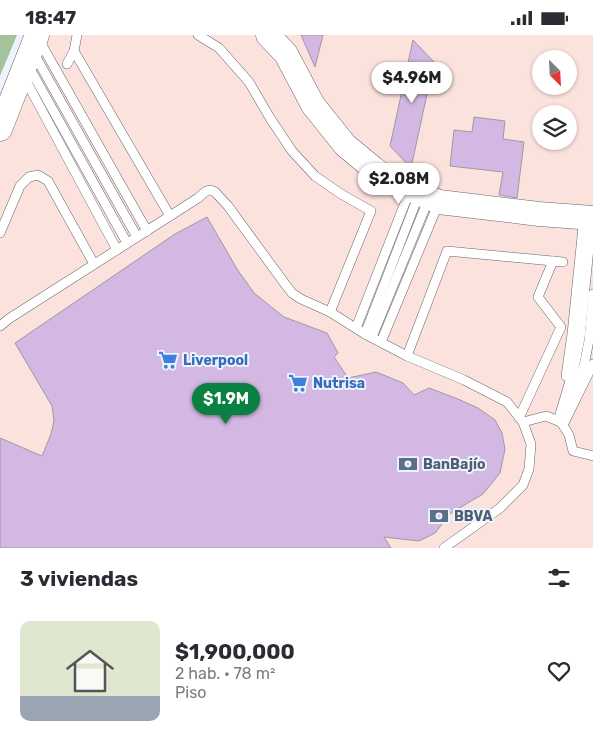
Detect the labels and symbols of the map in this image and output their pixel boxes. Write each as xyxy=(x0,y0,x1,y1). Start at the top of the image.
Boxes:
north arrow xyxy=(532,50,578,95)
pin: $4.96M xyxy=(371,62,453,104)
pin: $2.08M xyxy=(358,163,440,205)
supermarket icon: Liverpool xyxy=(157,349,179,371)
place label: Liverpool xyxy=(183,352,248,369)
supermarket icon: Nutrisa xyxy=(287,372,309,394)
place label: Nutrisa xyxy=(313,375,365,392)
pin: $1.9M xyxy=(191,383,261,425)
bank icon: BanBajío xyxy=(397,453,419,475)
place label: BanBajío xyxy=(423,456,486,473)
bank icon: BBVA xyxy=(428,505,450,527)
place label: BBVA xyxy=(454,508,492,525)

